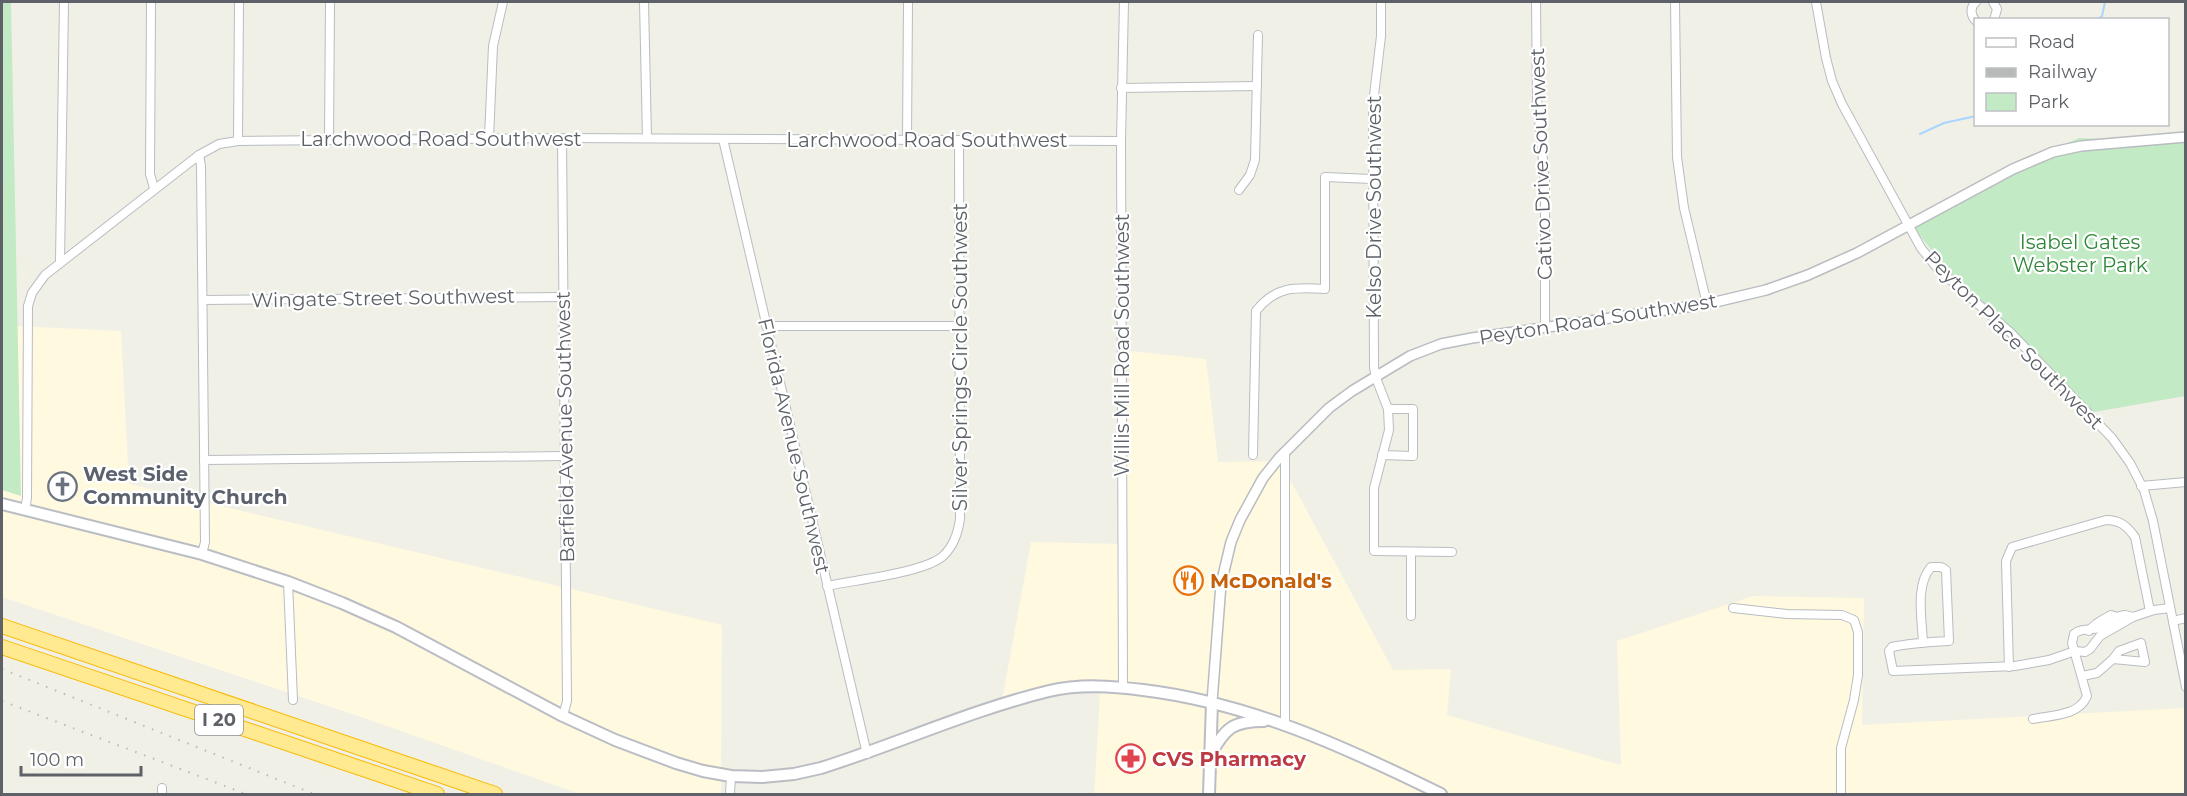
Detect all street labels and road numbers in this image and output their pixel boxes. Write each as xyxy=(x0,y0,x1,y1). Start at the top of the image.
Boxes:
street label: Cativo Drive Southwest xyxy=(1525,48,1557,280)
street label: Kelso Drive Southwest xyxy=(1362,95,1386,319)
street label: Larchwood Road Southwest xyxy=(300,127,582,151)
street label: Larchwood Road Southwest xyxy=(786,128,1068,152)
street label: Silver Springs Circle Southwest xyxy=(948,203,972,511)
street label: Willis Mill Road Southwest xyxy=(1110,213,1134,477)
street label: Peyton Place Southwest xyxy=(1920,246,2108,434)
street label: Wingate Street Southwest xyxy=(251,284,515,312)
street label: Peyton Road Southwest xyxy=(1477,288,1719,350)
street label: Barfield Avenue Southwest xyxy=(551,291,579,563)
street label: Florida Avenue Southwest xyxy=(753,316,835,576)
road number: I 20 xyxy=(195,705,243,735)

